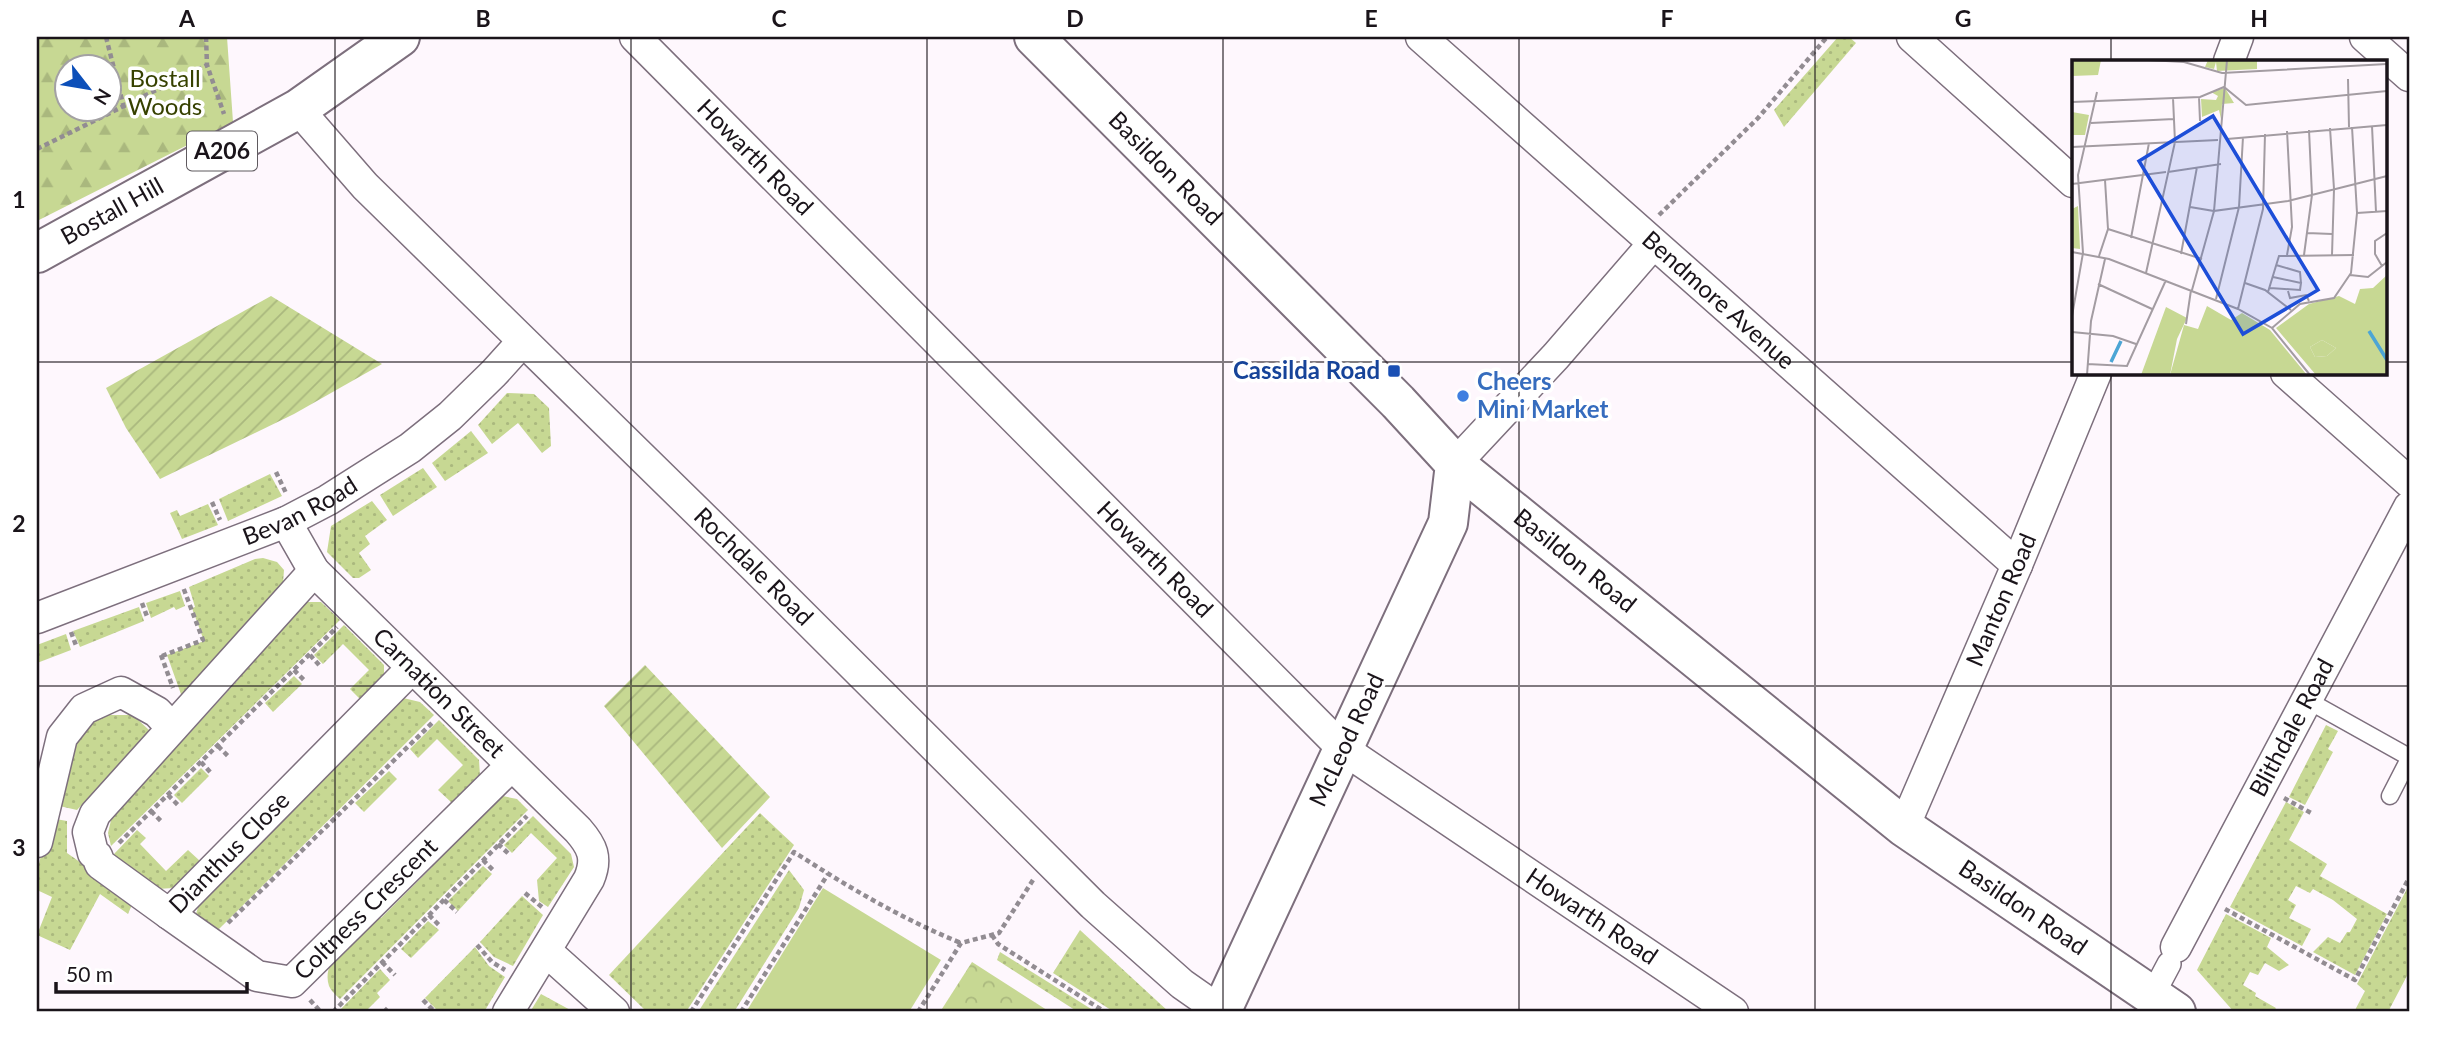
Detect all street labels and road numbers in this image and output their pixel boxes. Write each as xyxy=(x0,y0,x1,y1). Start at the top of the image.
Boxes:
street label: Howarth Road xyxy=(692,92,820,221)
street label: Basildon Road xyxy=(1104,105,1229,231)
road number: A206 xyxy=(187,132,257,170)
street label: Bostall Hill xyxy=(55,170,168,250)
street label: Bendmore Avenue xyxy=(1637,224,1801,374)
street label: Bevan Road xyxy=(238,469,362,550)
street label: Howarth Road xyxy=(1092,494,1220,623)
street label: Rochdale Road xyxy=(689,501,820,631)
street label: Basildon Road xyxy=(1509,502,1643,618)
street label: Manton Road xyxy=(1959,529,2041,671)
street label: Carnation Street xyxy=(368,621,512,763)
street label: Blithdale Road xyxy=(2242,653,2339,801)
street label: McLeod Road xyxy=(1302,668,1389,811)
street label: Dianthus Close xyxy=(162,785,295,918)
street label: Coltness Crescent xyxy=(287,831,443,985)
street label: Basildon Road xyxy=(1954,853,2093,960)
street label: Howarth Road xyxy=(1521,861,1664,970)

